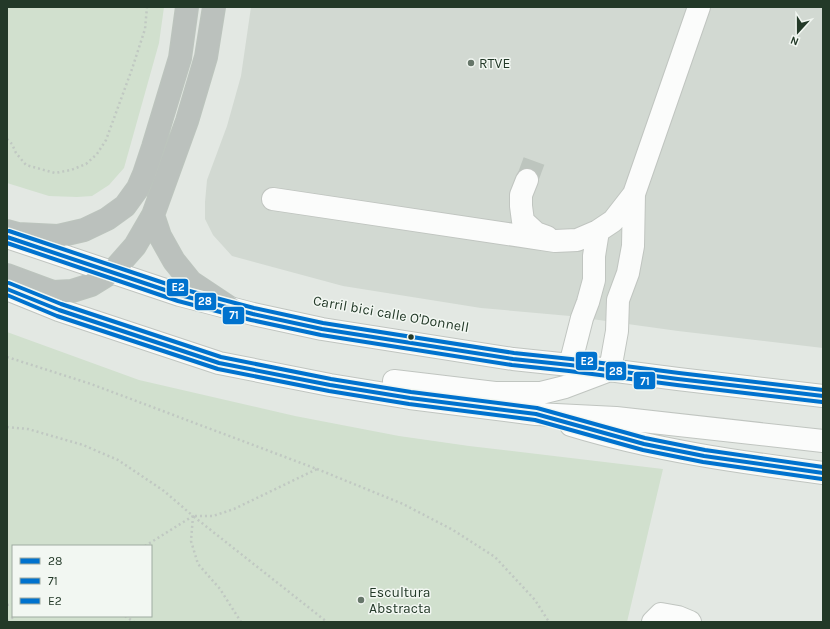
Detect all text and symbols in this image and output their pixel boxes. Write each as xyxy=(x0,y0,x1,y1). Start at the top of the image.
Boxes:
north arrow xyxy=(778,12,818,52)
text: N xyxy=(789,33,801,48)
place label: RTVE xyxy=(479,55,510,72)
marker: RTVE xyxy=(466,58,476,68)
line badge: E2 xyxy=(166,278,189,297)
text: E2 xyxy=(171,281,185,294)
line badge: 28 xyxy=(194,292,217,311)
street label: Carril bici calle O'Donnell xyxy=(312,292,470,336)
text: 28 xyxy=(198,295,212,308)
line badge: 71 xyxy=(222,306,245,325)
text: 71 xyxy=(229,309,239,322)
unlabelled marker xyxy=(406,332,416,342)
line badge: E2 xyxy=(575,351,598,371)
text: E2 xyxy=(580,355,594,368)
line badge: 28 xyxy=(605,361,627,381)
text: 28 xyxy=(609,365,623,378)
line badge: 71 xyxy=(633,371,656,390)
text: 71 xyxy=(640,375,650,388)
legend xyxy=(12,545,152,617)
text: 28 xyxy=(48,554,62,568)
text: 71 xyxy=(48,574,58,588)
place label: Escultura Abstracta xyxy=(369,584,431,617)
text: E2 xyxy=(48,594,62,608)
marker: Escultura Abstracta xyxy=(356,595,366,605)

